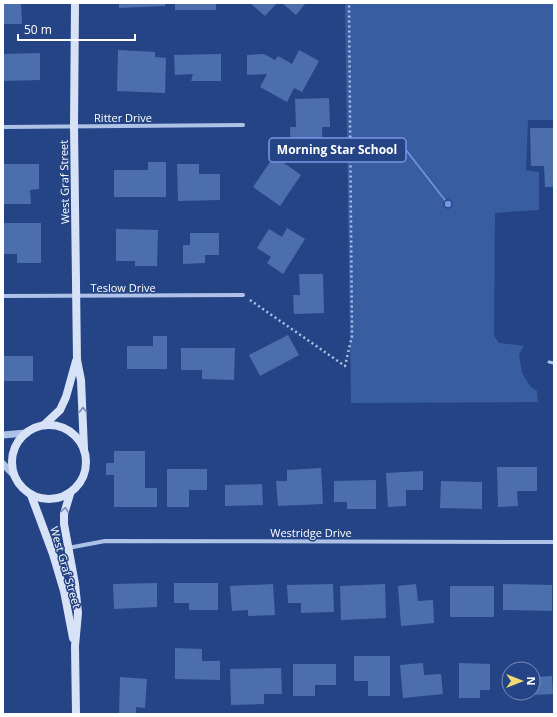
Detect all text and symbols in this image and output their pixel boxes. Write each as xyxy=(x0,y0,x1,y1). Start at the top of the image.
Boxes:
scale bar xyxy=(18,16,135,42)
text: 50 m xyxy=(24,21,52,38)
street label: Ritter Drive xyxy=(94,110,152,125)
callout: Morning Star School xyxy=(269,138,406,162)
street label: West Graf Street xyxy=(56,140,72,224)
text: Morning Star School xyxy=(277,141,397,158)
street label: Teslow Drive xyxy=(90,280,156,295)
one-way arrow xyxy=(79,407,87,413)
one-way arrow xyxy=(60,507,69,514)
street label: West Graf Street xyxy=(47,524,85,610)
street label: Westridge Drive xyxy=(270,525,352,540)
north arrow xyxy=(501,661,541,701)
text: N xyxy=(524,677,539,685)

